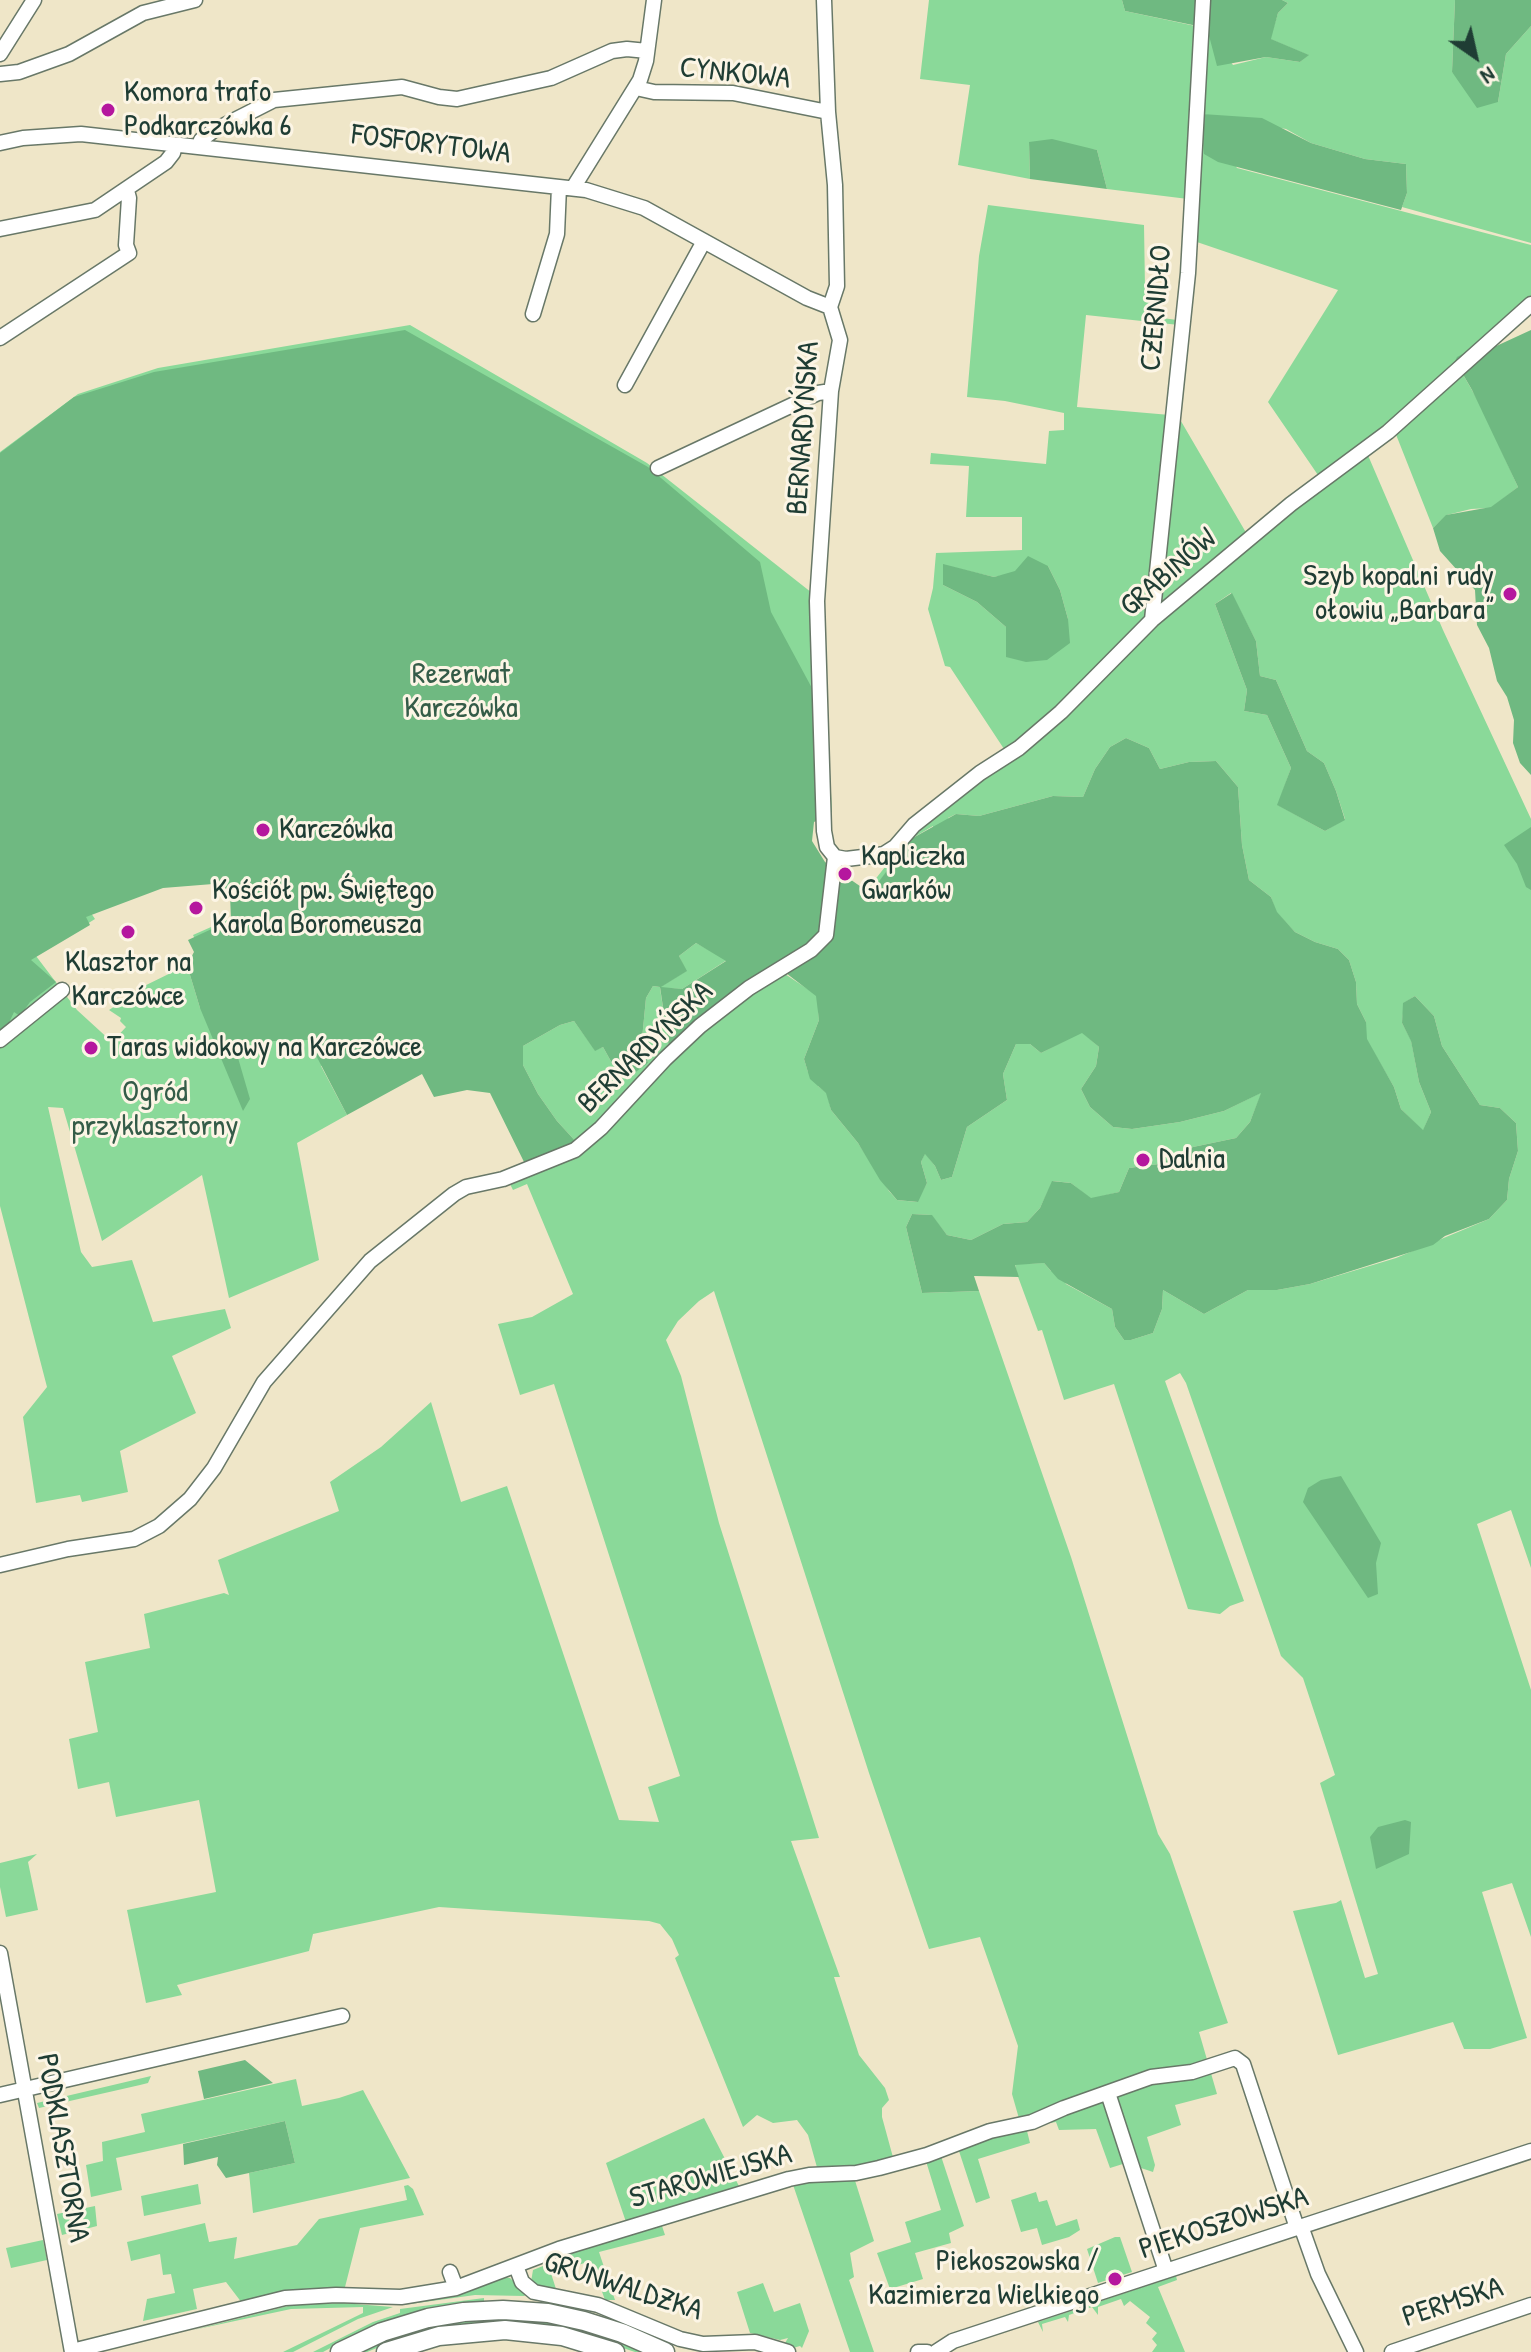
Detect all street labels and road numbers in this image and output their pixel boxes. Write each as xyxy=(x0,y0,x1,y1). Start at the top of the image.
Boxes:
street label: CYNKOWA xyxy=(678,50,792,98)
street label: FOSFORYTOWA xyxy=(349,117,513,173)
street label: CZERNIDŁO xyxy=(1134,244,1180,372)
street label: BERNARDYŃSKA xyxy=(780,340,828,516)
street label: GRABINÓW xyxy=(1113,521,1225,625)
street label: BERNARDYŃSKA xyxy=(571,975,721,1121)
street label: PODKLASZTORNA xyxy=(28,2051,96,2245)
street label: STAROWIEJSKA xyxy=(626,2137,796,2217)
street label: PIEKOSZOWSKA xyxy=(1135,2180,1313,2268)
street label: GRUNWALDZKA xyxy=(539,2244,707,2330)
street label: PERMSKA xyxy=(1398,2270,1508,2336)

